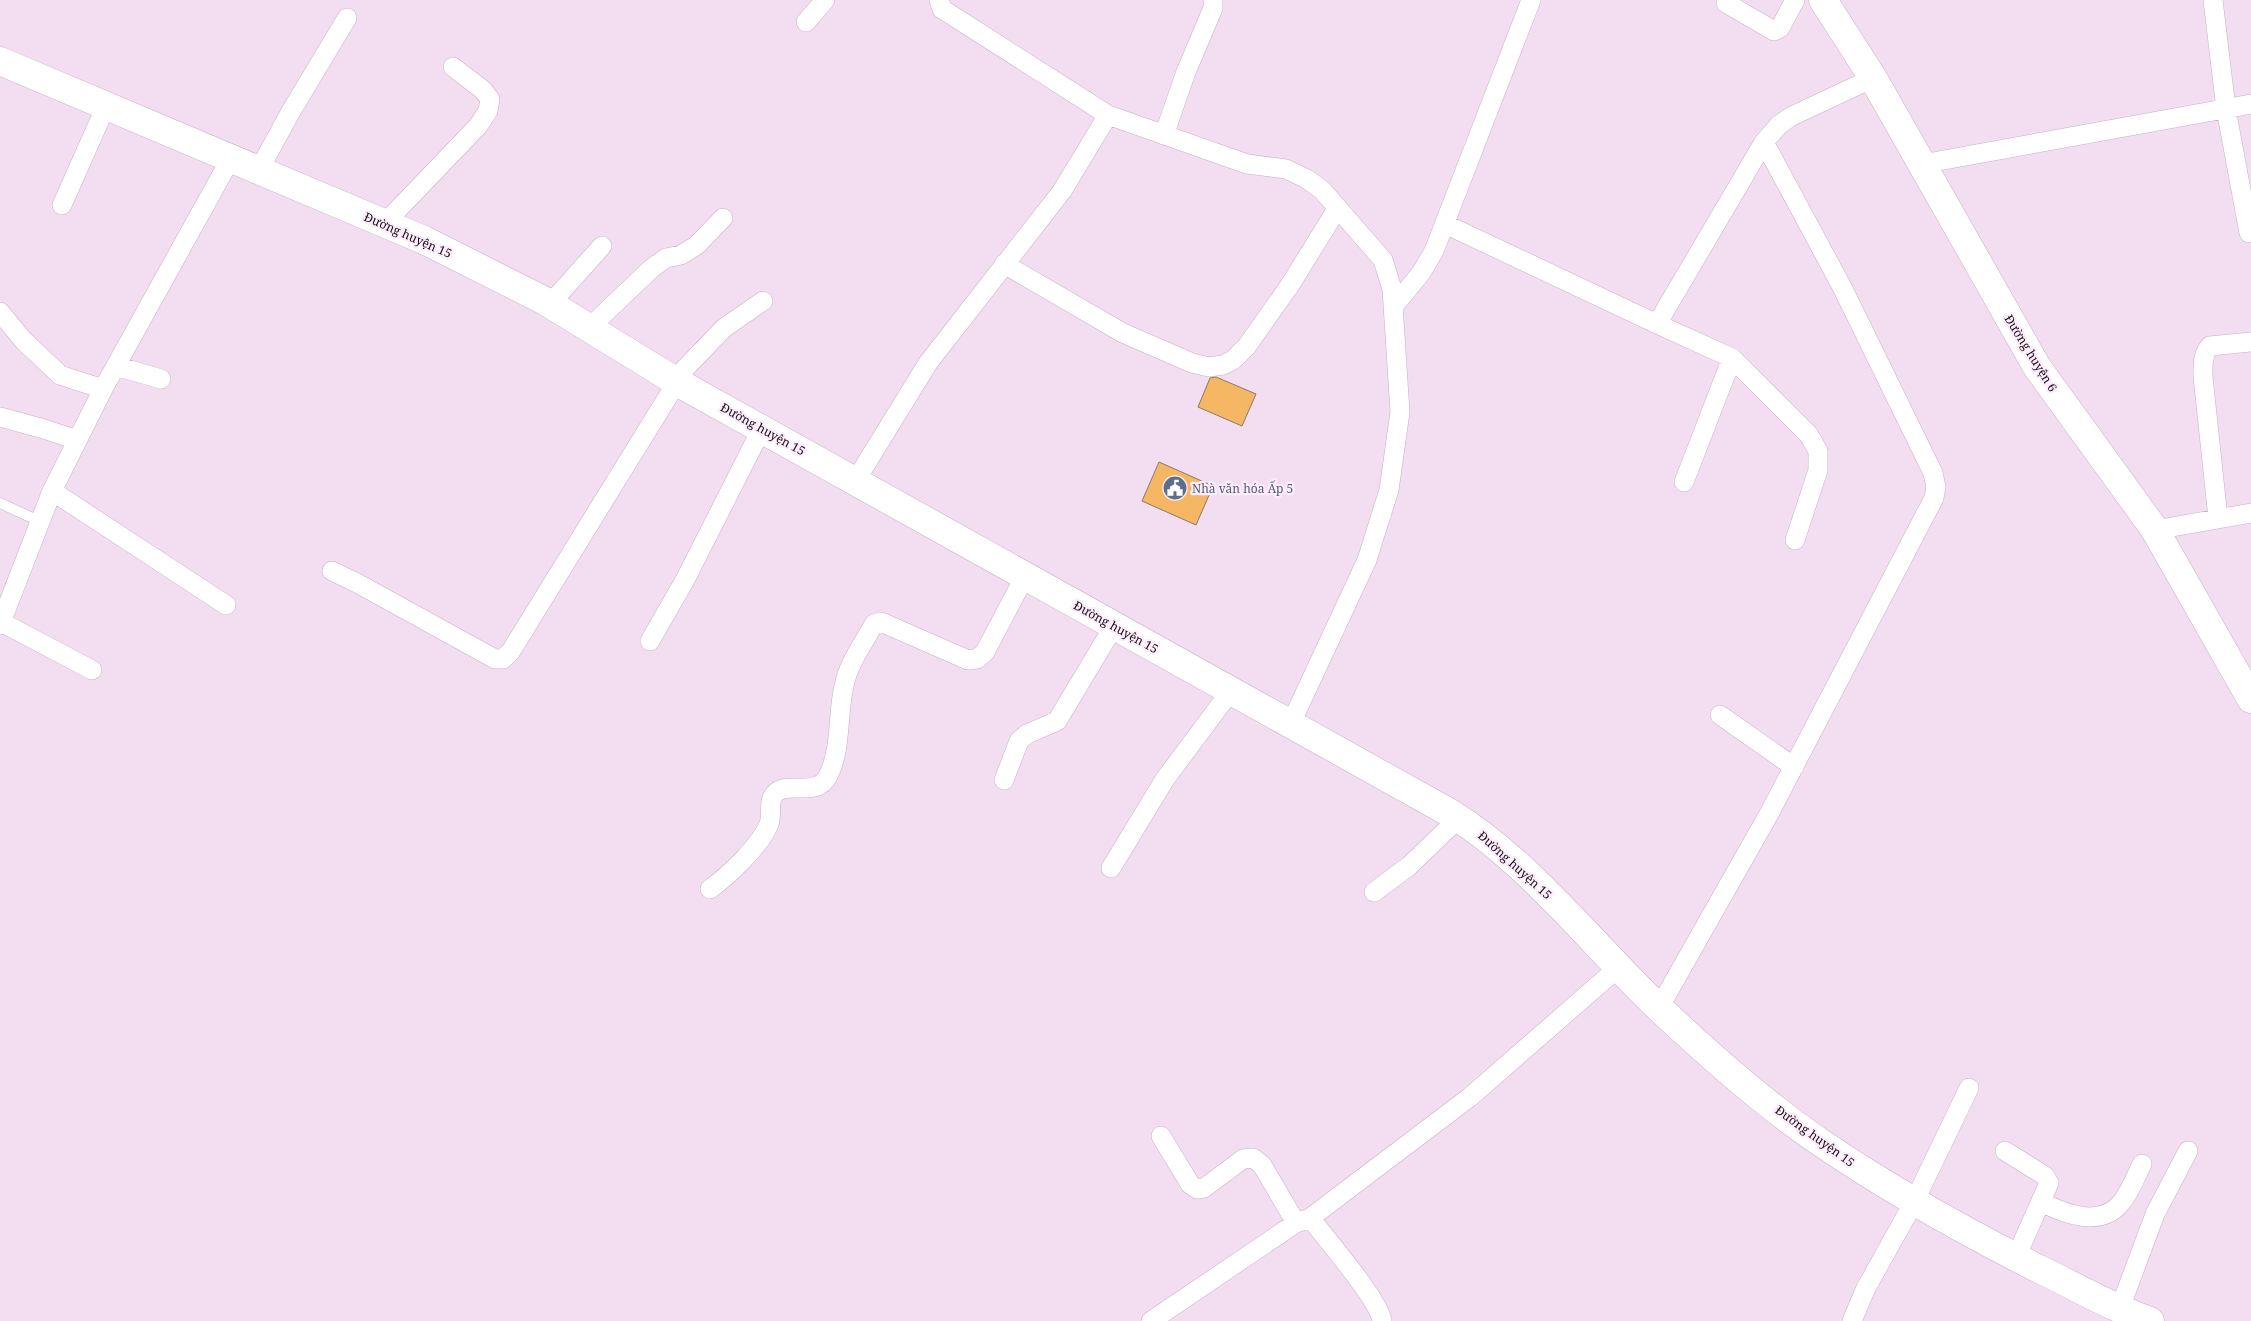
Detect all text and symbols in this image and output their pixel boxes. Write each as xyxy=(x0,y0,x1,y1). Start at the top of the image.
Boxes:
street label: Đường huyện 15 xyxy=(361,208,455,262)
street label: Đường huyện 6 xyxy=(2001,311,2062,395)
street label: Đường huyện 15 xyxy=(718,399,808,459)
public building icon: Nhà văn hóa Ấp 5 xyxy=(1162,475,1188,501)
place label: Nhà văn hóa Ấp 5 xyxy=(1192,480,1293,497)
street label: Đường huyện 15 xyxy=(1071,597,1161,657)
street label: Đường huyện 15 xyxy=(1474,827,1556,903)
street label: Đường huyện 15 xyxy=(1772,1101,1858,1171)

